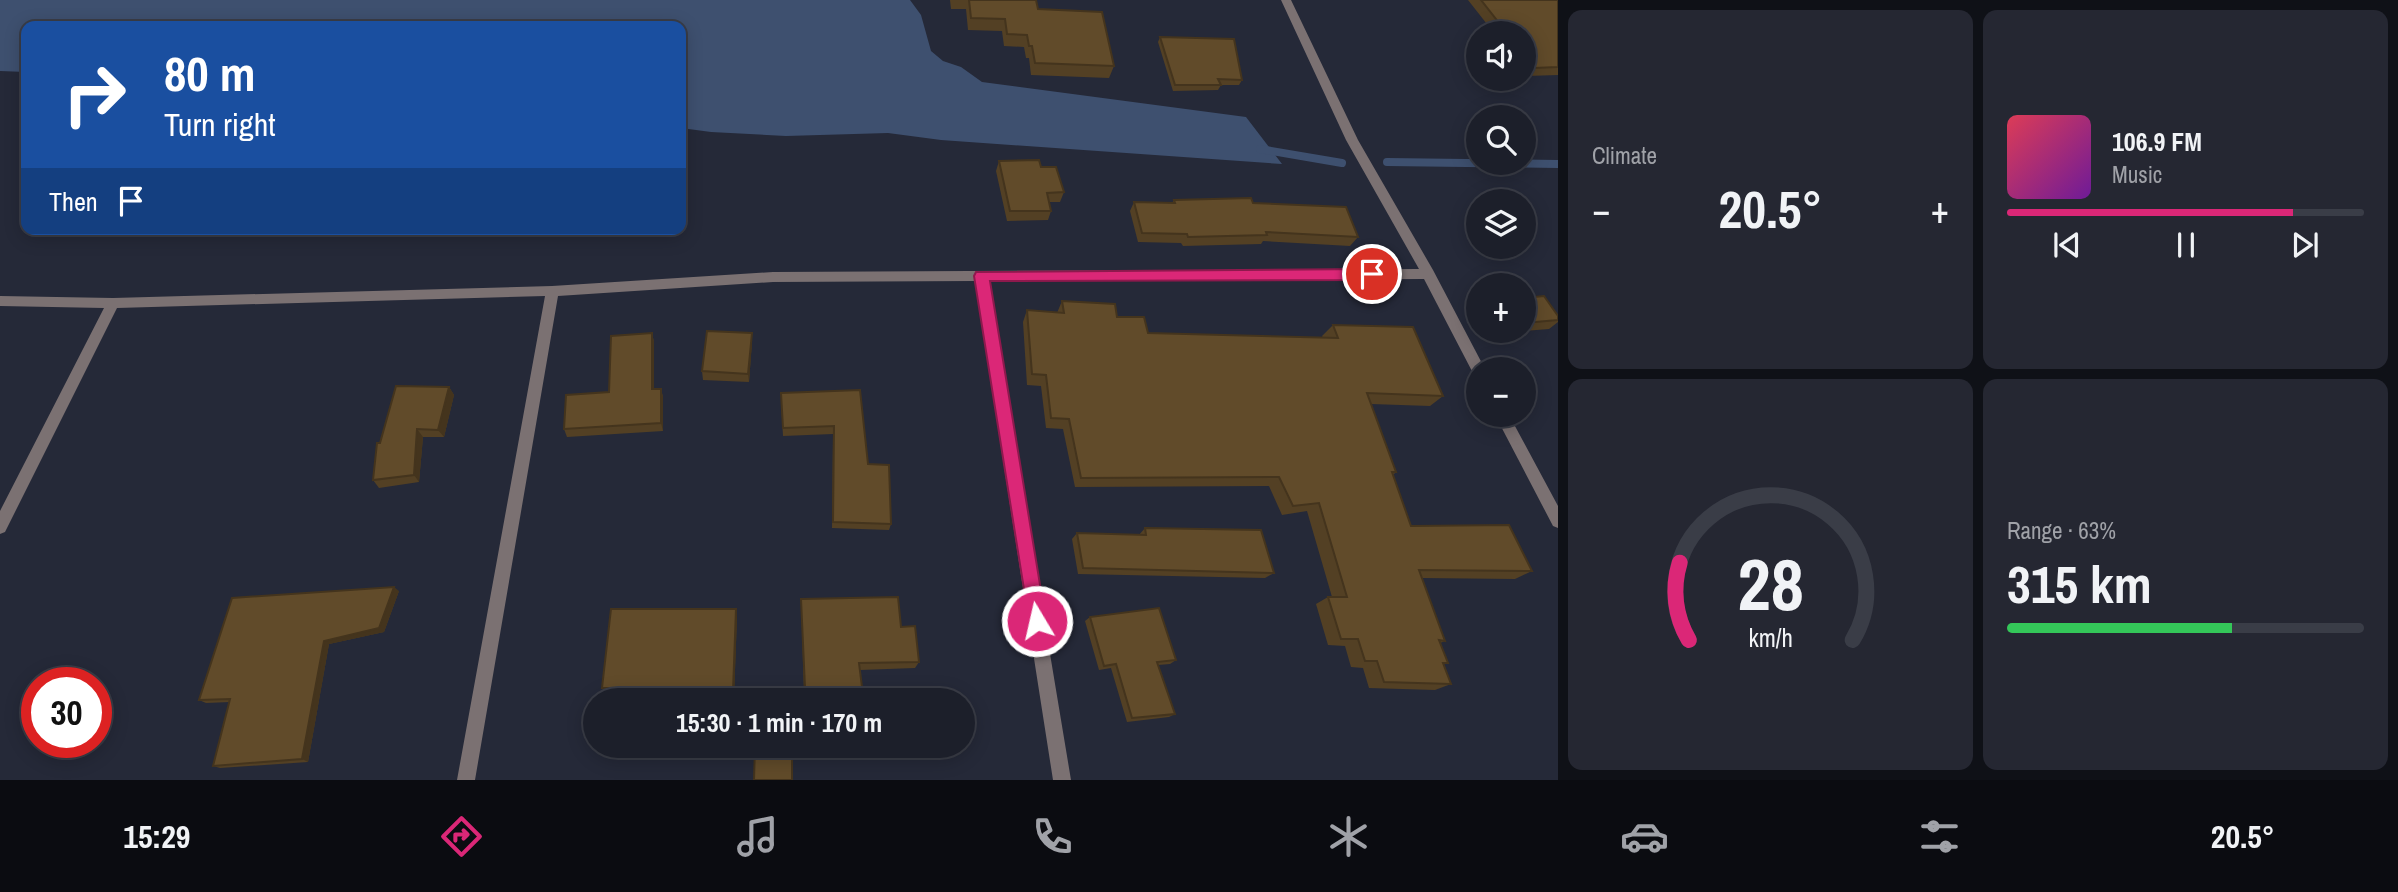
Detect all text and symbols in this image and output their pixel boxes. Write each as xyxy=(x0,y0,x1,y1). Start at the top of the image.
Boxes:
map controls xyxy=(1466,21,1536,427)
button: sound xyxy=(1466,21,1536,91)
text: 80 m xyxy=(164,40,256,106)
icon: right xyxy=(49,49,140,140)
text: Turn right xyxy=(164,103,276,146)
button: search xyxy=(1466,105,1536,175)
text: 106.9 FM xyxy=(2112,124,2202,159)
text: Climate xyxy=(1592,140,1657,171)
text: Music xyxy=(2112,159,2162,190)
text: 20.5° xyxy=(1719,174,1822,244)
icon: arrive xyxy=(112,182,150,220)
text: Then xyxy=(49,184,98,219)
text: − xyxy=(1592,184,1610,235)
text: + xyxy=(1931,184,1949,235)
button: layers xyxy=(1466,189,1536,259)
icon: previous xyxy=(2048,226,2086,264)
icon: pause xyxy=(2167,226,2205,264)
icon: next xyxy=(2286,226,2324,264)
pin xyxy=(1342,244,1402,304)
icon: arrive xyxy=(1353,255,1391,293)
button: + xyxy=(1466,273,1536,343)
button: − xyxy=(1466,357,1536,427)
text: Range · 63% xyxy=(2007,515,2116,546)
text: 28 xyxy=(1737,536,1804,634)
text: 315 km xyxy=(2007,549,2152,619)
position arrow xyxy=(1000,584,1074,658)
text: km/h xyxy=(1748,621,1793,655)
speed limit sign: 30 xyxy=(21,667,112,758)
text: 15:30 · 1 min · 170 m xyxy=(676,705,882,740)
icon: directions xyxy=(437,812,486,861)
icon: music xyxy=(733,812,782,861)
icon: phone xyxy=(1028,812,1077,861)
icon: climate xyxy=(1324,812,1373,861)
icon: car xyxy=(1620,812,1669,861)
icon: filters xyxy=(1915,812,1964,861)
text: 15:29 xyxy=(123,815,190,858)
text: 20.5° xyxy=(2211,815,2275,858)

